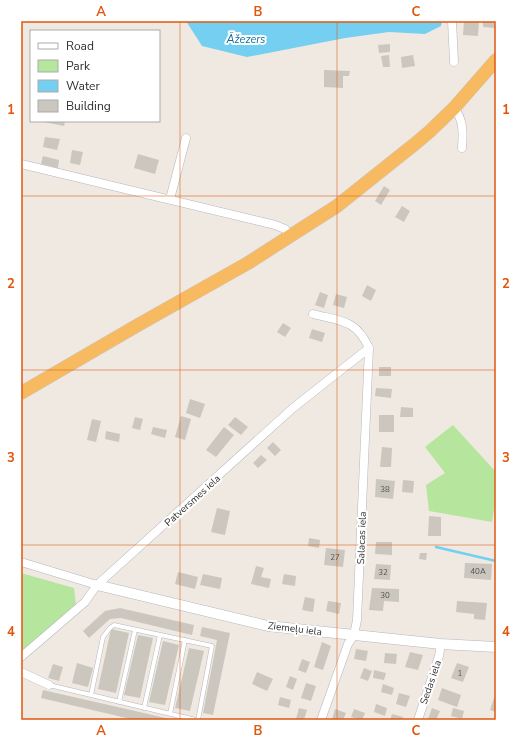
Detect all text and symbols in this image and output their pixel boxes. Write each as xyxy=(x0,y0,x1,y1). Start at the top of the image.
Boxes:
text: A xyxy=(96,3,106,21)
text: B xyxy=(254,3,263,21)
text: C xyxy=(412,3,421,21)
legend xyxy=(30,30,160,122)
water label: Āžezers xyxy=(226,32,265,47)
text: Road xyxy=(66,38,94,54)
text: Park xyxy=(66,58,91,74)
text: Water xyxy=(66,78,100,94)
text: Building xyxy=(66,98,111,114)
text: 1 xyxy=(7,101,15,119)
text: 1 xyxy=(502,101,510,119)
text: 2 xyxy=(7,275,15,293)
text: 2 xyxy=(502,275,510,293)
text: 3 xyxy=(7,449,15,467)
text: 3 xyxy=(502,449,510,467)
street label: Patversmes iela xyxy=(162,472,224,530)
house number: 38 xyxy=(380,484,390,495)
street label: Salacas iela xyxy=(354,511,370,565)
house number: 27 xyxy=(330,552,340,563)
house number: 40A xyxy=(470,566,486,577)
house number: 32 xyxy=(378,567,388,578)
house number: 30 xyxy=(380,590,390,601)
street label: Ziemeļu iela xyxy=(267,619,323,639)
text: 4 xyxy=(7,623,15,641)
text: 4 xyxy=(502,623,510,641)
street label: Sedas iela xyxy=(417,658,445,706)
house number: 1 xyxy=(458,668,463,679)
text: A xyxy=(96,722,106,740)
text: B xyxy=(254,722,263,740)
text: C xyxy=(412,722,421,740)

